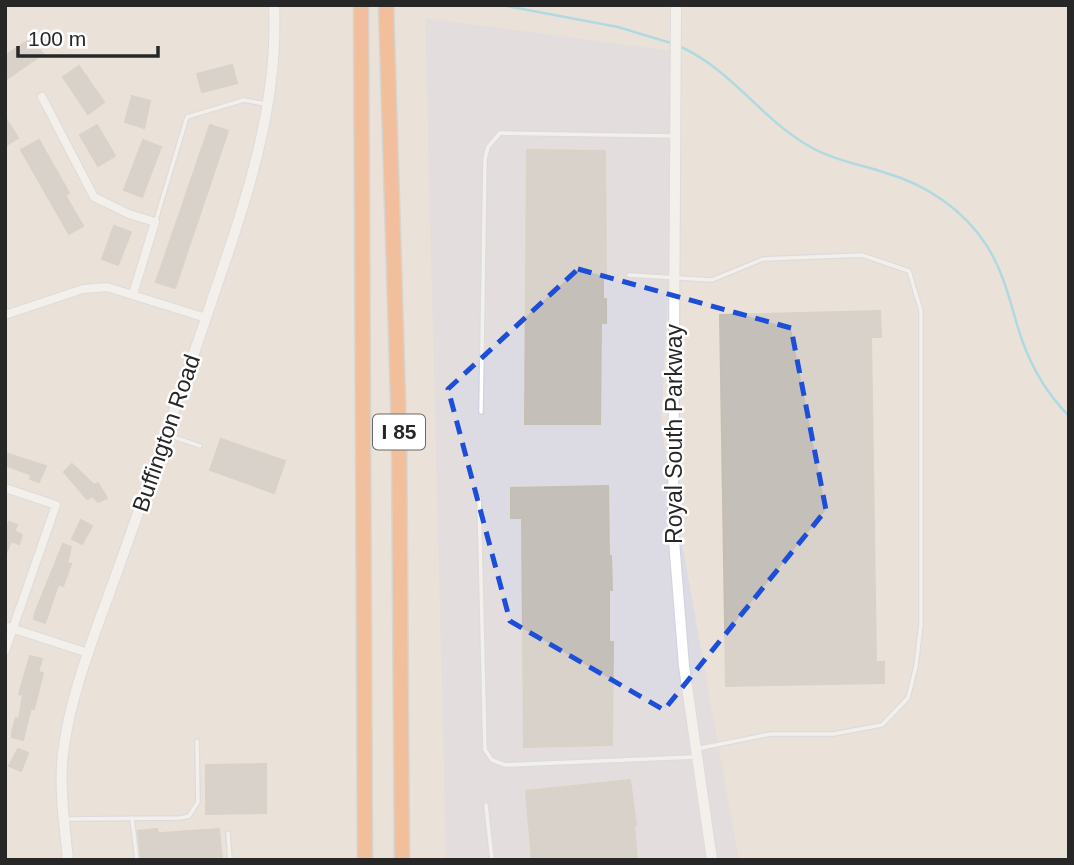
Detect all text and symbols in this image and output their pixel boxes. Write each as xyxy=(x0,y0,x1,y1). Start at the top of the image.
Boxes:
scale bar xyxy=(18,14,158,58)
text: 100 m xyxy=(28,27,86,50)
street label: Royal South Parkway xyxy=(661,324,687,544)
street label: Buffington Road xyxy=(127,351,205,515)
road number: I 85 xyxy=(373,414,425,450)

